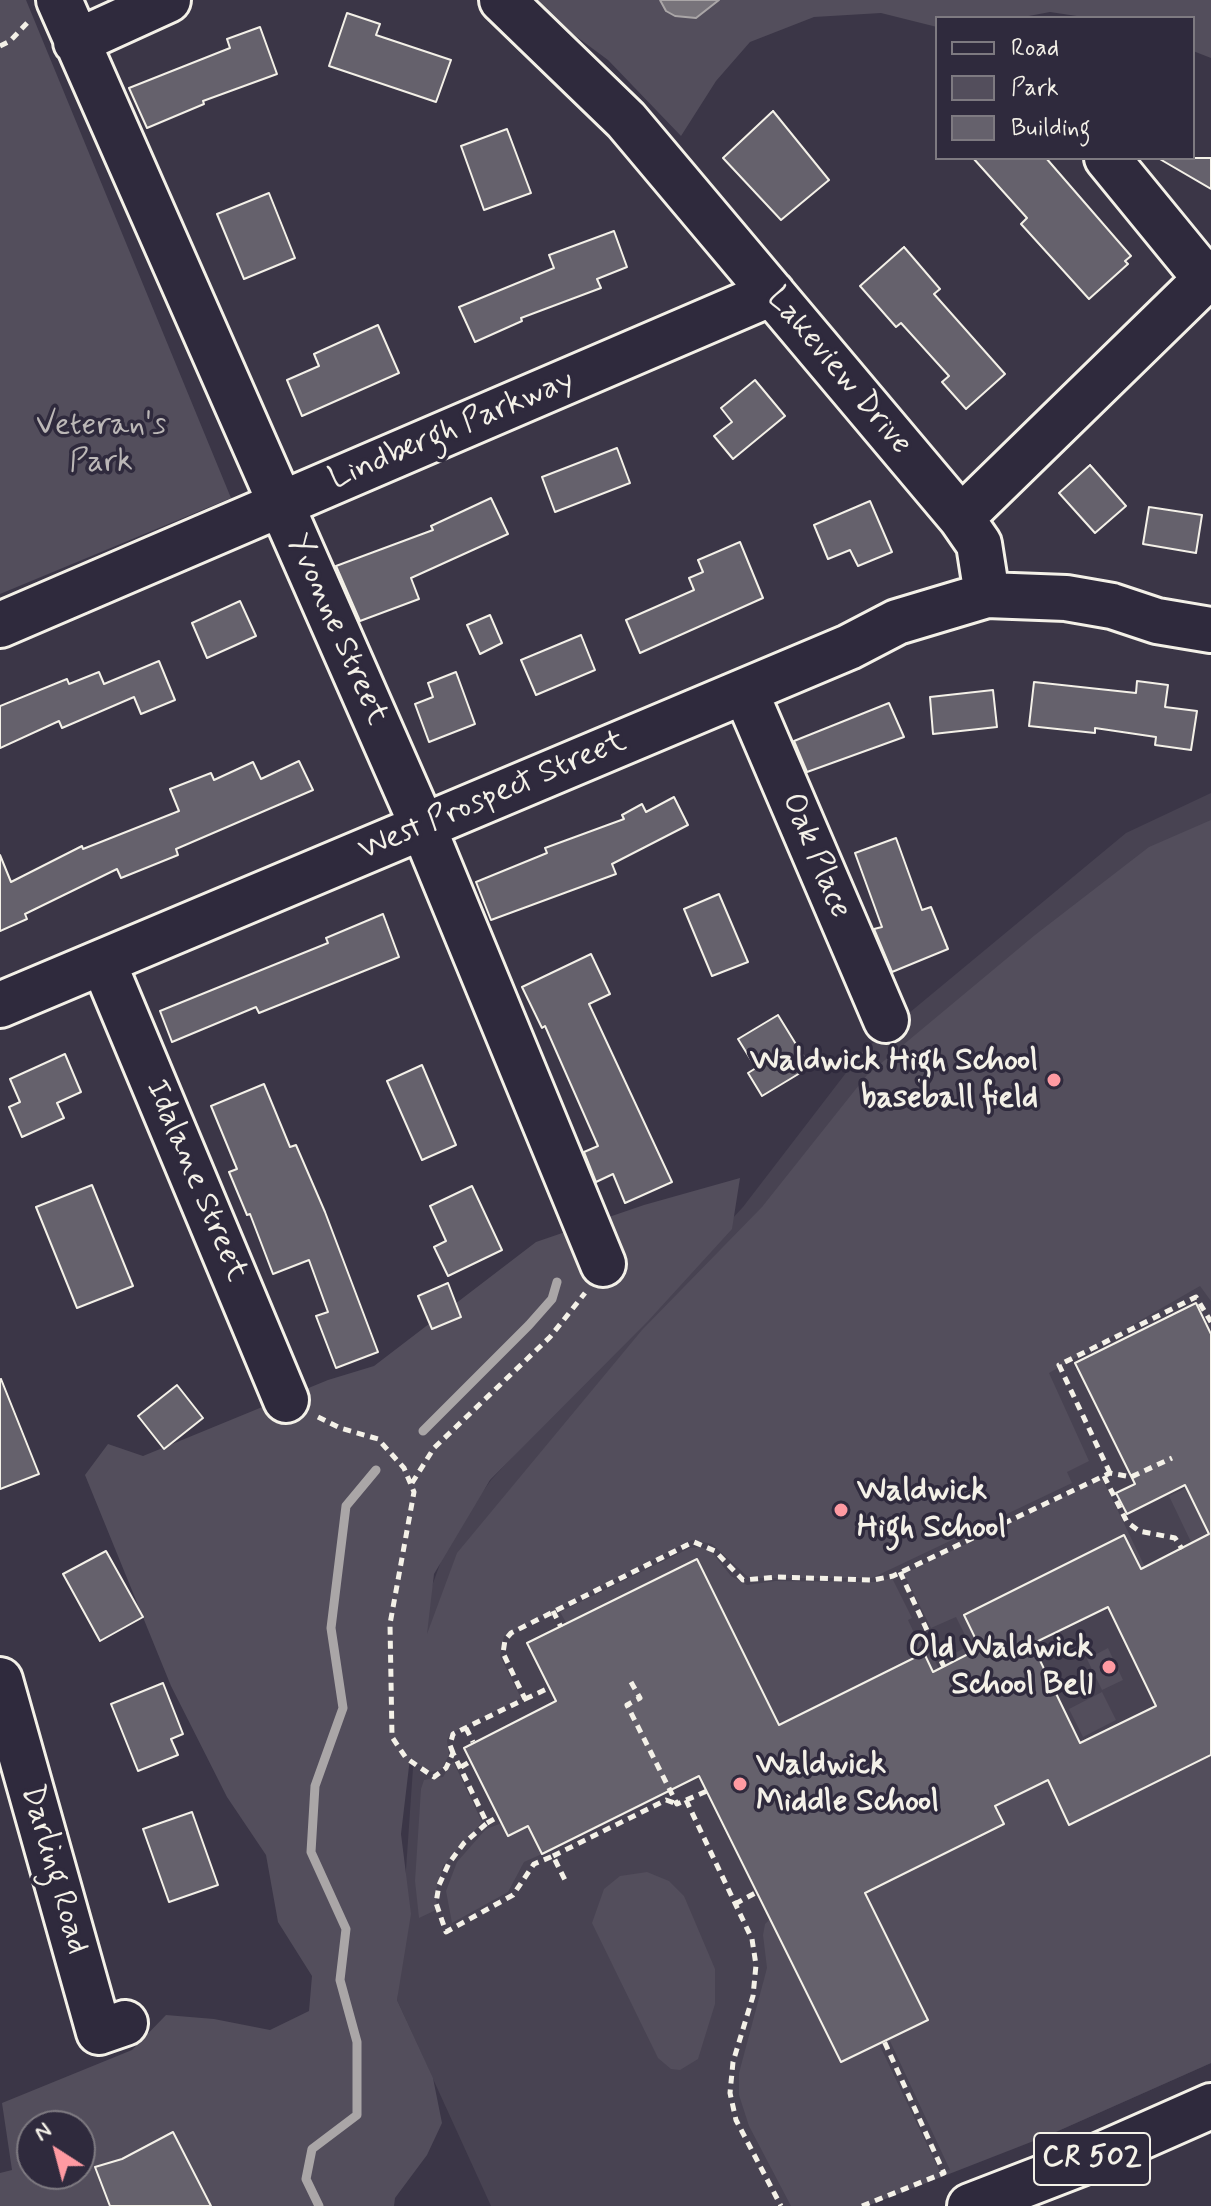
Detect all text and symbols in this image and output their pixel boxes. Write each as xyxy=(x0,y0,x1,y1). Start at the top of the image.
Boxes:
legend xyxy=(935,16,1195,160)
text: Road xyxy=(1011,33,1059,64)
text: Park xyxy=(1011,73,1059,104)
text: Building xyxy=(1011,113,1091,144)
street label: Lakeview Drive xyxy=(757,281,919,463)
street label: Lindbergh Parkway xyxy=(324,362,580,500)
park label: Veteran's Park xyxy=(36,407,166,482)
street label: Yvonne Street xyxy=(277,529,395,731)
street label: West Prospect Street xyxy=(353,723,633,871)
street label: Oak Place xyxy=(771,788,859,924)
place label: Waldwick High School baseball field xyxy=(750,1043,1038,1118)
marker: Waldwick High School baseball field xyxy=(1045,1071,1063,1089)
street label: Idalane Street xyxy=(135,1075,255,1287)
place label: Waldwick High School xyxy=(857,1473,1006,1548)
marker: Waldwick High School xyxy=(832,1501,850,1519)
place label: Old Waldwick School Bell xyxy=(909,1630,1093,1705)
marker: Old Waldwick School Bell xyxy=(1100,1658,1118,1676)
place label: Waldwick Middle School xyxy=(756,1747,939,1822)
marker: Waldwick Middle School xyxy=(731,1775,749,1793)
street label: Darling Road xyxy=(11,1781,95,1959)
north arrow xyxy=(16,2110,96,2190)
text: N xyxy=(29,2117,57,2148)
road number: CR 502 xyxy=(1034,2133,1150,2185)

